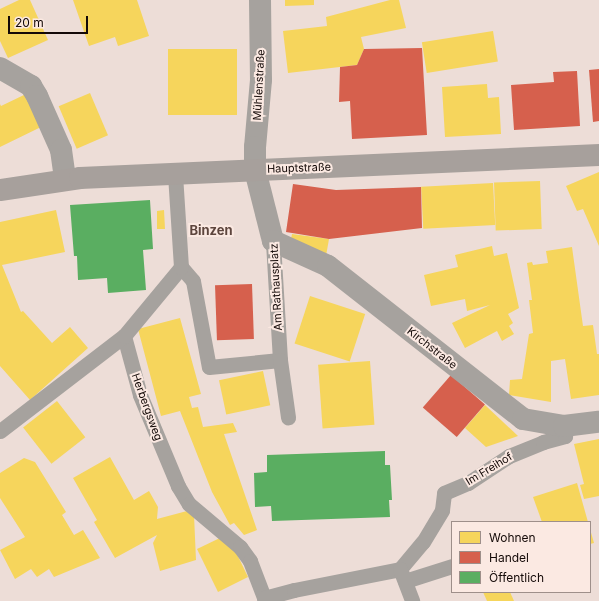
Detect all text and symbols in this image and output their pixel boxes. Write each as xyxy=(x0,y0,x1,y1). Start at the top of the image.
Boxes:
scale bar xyxy=(10,8,90,34)
text: 20 m xyxy=(15,15,44,30)
street label: Mühlenstraße xyxy=(251,49,267,121)
street label: Hauptstraße xyxy=(267,160,331,176)
district label: Binzen xyxy=(189,222,233,238)
street label: Am Rathausplatz xyxy=(267,243,285,331)
street label: Kirchstraße xyxy=(404,324,460,372)
street label: Herbergsweg xyxy=(129,372,165,442)
street label: Im Freihof xyxy=(463,450,515,488)
legend xyxy=(451,521,591,593)
text: Wohnen xyxy=(489,530,536,545)
text: Handel xyxy=(489,550,529,565)
text: Öffentlich xyxy=(489,570,544,585)

